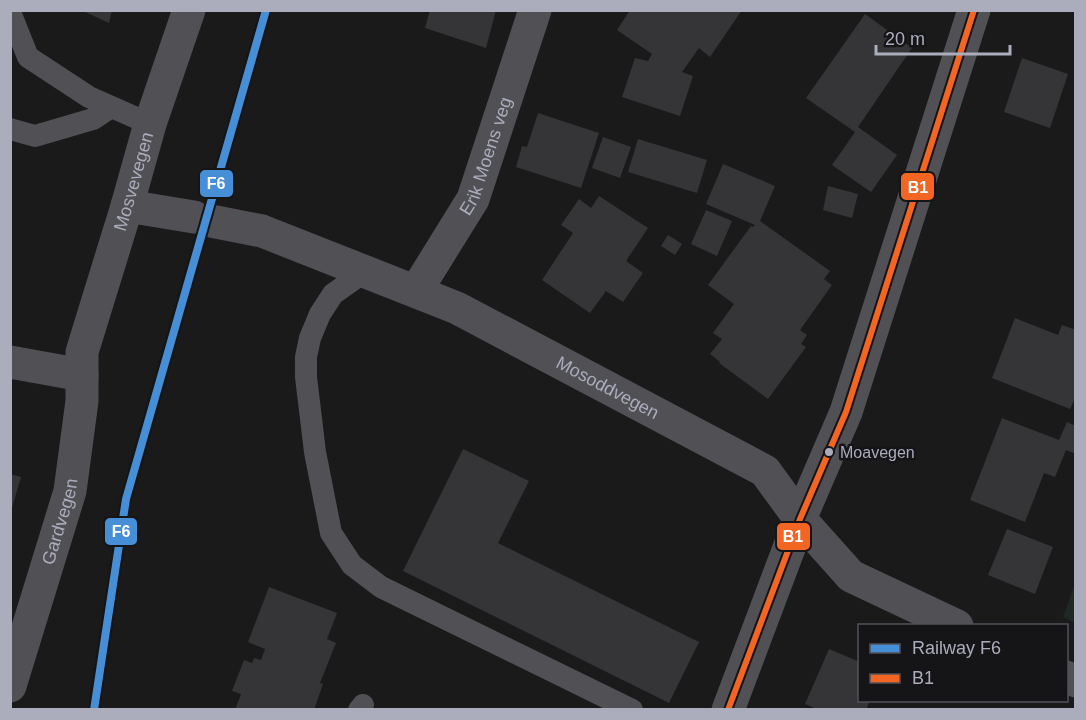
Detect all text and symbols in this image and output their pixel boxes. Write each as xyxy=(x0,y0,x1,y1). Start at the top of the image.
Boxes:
scale bar xyxy=(876,18,1010,56)
text: 20 m xyxy=(885,29,925,49)
street label: Erik Moens veg xyxy=(455,94,516,219)
street label: Mosvevegen xyxy=(110,130,157,233)
line badge: F6 xyxy=(199,169,234,198)
line badge: B1 xyxy=(900,172,935,201)
text: F6 xyxy=(207,175,225,192)
text: B1 xyxy=(908,179,928,196)
street label: Mosoddvegen xyxy=(553,352,662,423)
place label: Moavegen xyxy=(840,444,915,461)
marker: Moavegen xyxy=(823,446,835,458)
street label: Gardvegen xyxy=(38,477,82,567)
line badge: F6 xyxy=(104,517,138,546)
line badge: B1 xyxy=(776,522,811,551)
text: F6 xyxy=(112,523,130,540)
text: B1 xyxy=(783,528,803,545)
legend xyxy=(858,624,1068,702)
text: Railway F6 xyxy=(912,638,1001,658)
text: B1 xyxy=(912,668,934,688)

